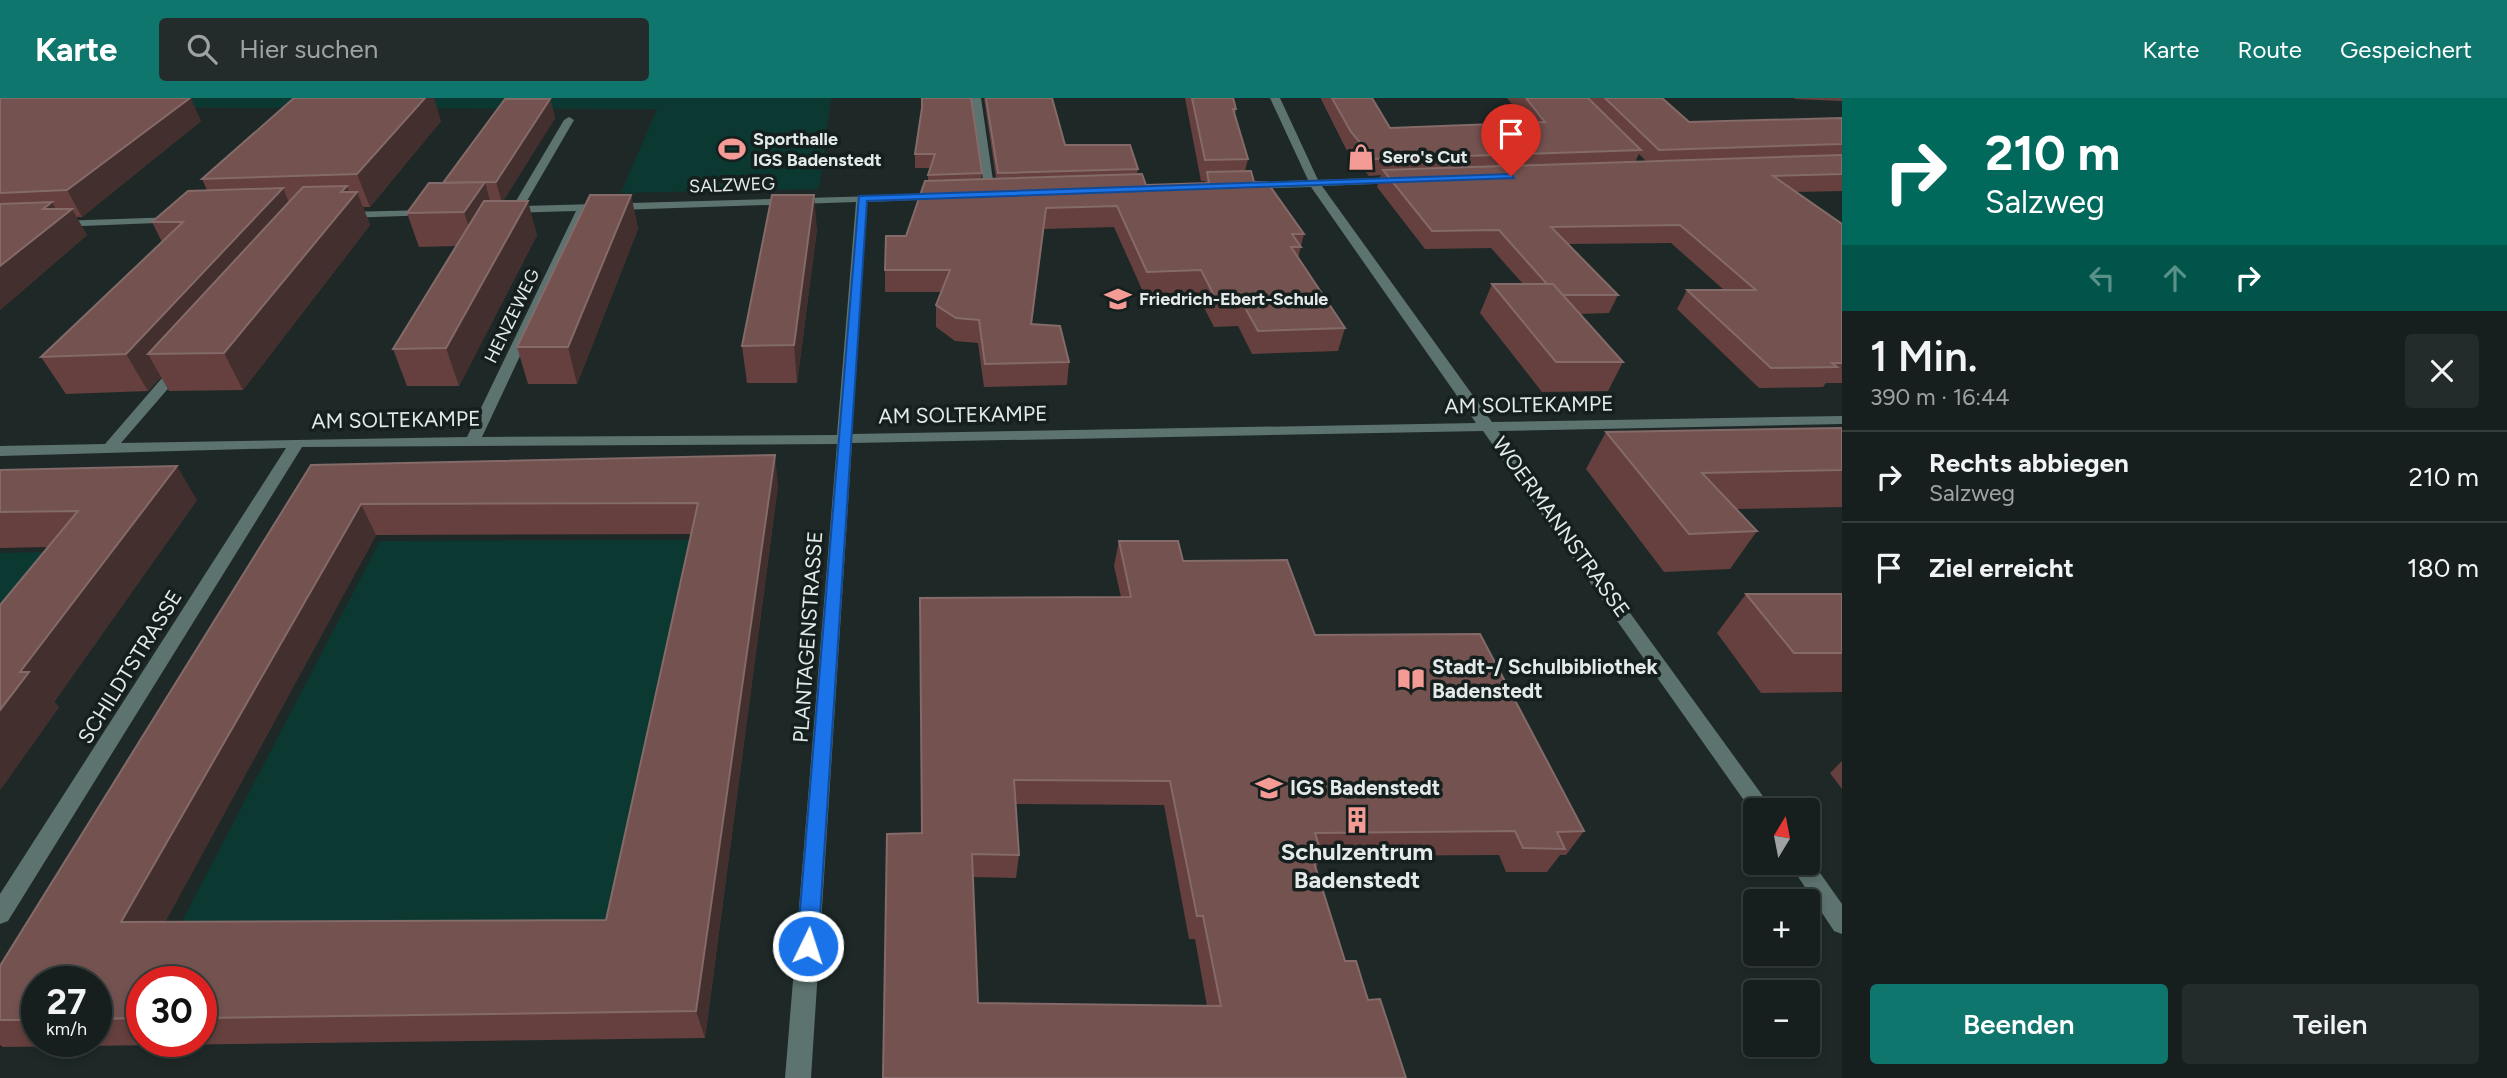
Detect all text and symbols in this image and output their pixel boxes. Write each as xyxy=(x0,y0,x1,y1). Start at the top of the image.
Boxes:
search box xyxy=(159,18,649,81)
text: Karte xyxy=(35,30,117,69)
icon: search xyxy=(183,30,221,68)
text: Hier suchen xyxy=(239,33,378,65)
text: Karte xyxy=(2143,35,2199,64)
text: Route xyxy=(2237,35,2302,64)
text: Gespeichert xyxy=(2340,35,2472,64)
pin xyxy=(1481,104,1541,176)
icon: arrive xyxy=(1492,115,1530,153)
text: 210 m xyxy=(1985,123,2120,182)
icon: right xyxy=(1870,126,1961,217)
place label: Sporthalle IGS Badenstedt xyxy=(753,128,882,171)
sports icon: Sporthalle IGS Badenstedt xyxy=(717,134,747,164)
shop icon: Sero's Cut xyxy=(1346,142,1376,172)
place label: Sero's Cut xyxy=(1382,146,1468,168)
street label: SALZWEG xyxy=(689,172,776,197)
text: Salzweg xyxy=(1985,183,2105,221)
icon: left xyxy=(2083,259,2121,297)
icon: ahead xyxy=(2156,259,2194,297)
icon: right xyxy=(2229,259,2267,297)
street label: HENZEWEG xyxy=(480,265,544,367)
school or university icon: Friedrich-Ebert-Schule xyxy=(1103,284,1133,314)
place label: Friedrich-Ebert-Schule xyxy=(1139,288,1328,310)
text: 1 Min. xyxy=(1870,331,1977,382)
button: close xyxy=(2405,334,2479,408)
text: 390 m · 16:44 xyxy=(1870,383,2010,411)
street label: AM SOLTEKAMPE xyxy=(1444,391,1614,418)
street label: AM SOLTEKAMPE xyxy=(878,401,1048,428)
street label: AM SOLTEKAMPE xyxy=(311,406,481,433)
street label: WOERMANNSTRASSE xyxy=(1488,432,1635,622)
text: Rechts abbiegen xyxy=(1929,447,2129,479)
icon: right xyxy=(1870,458,1908,496)
text: 210 m xyxy=(2409,461,2479,493)
text: Salzweg xyxy=(1929,479,2015,507)
street label: PLANTAGENSTRASSE xyxy=(788,530,827,744)
icon: arrive xyxy=(1870,549,1908,587)
text: Ziel erreicht xyxy=(1929,552,2074,584)
text: 180 m xyxy=(2407,552,2479,584)
street label: SCHILDTSTRASSE xyxy=(72,585,187,748)
place label: Stadt-/ Schulbibliothek Badenstedt xyxy=(1432,654,1658,703)
library icon: Stadt-/ Schulbibliothek Badenstedt xyxy=(1396,664,1426,694)
school or university icon: IGS Badenstedt xyxy=(1254,773,1284,803)
place label: IGS Badenstedt xyxy=(1290,775,1440,800)
north arrow xyxy=(1743,798,1820,875)
map controls xyxy=(1743,798,1820,1057)
building icon: Schulzentrum Badenstedt xyxy=(1342,805,1372,835)
place label: Schulzentrum Badenstedt xyxy=(1281,837,1433,894)
button: + xyxy=(1743,889,1820,966)
position arrow xyxy=(771,909,845,983)
speed limit sign: 30 xyxy=(126,966,217,1057)
button: − xyxy=(1743,980,1820,1057)
text: 27 xyxy=(47,981,86,1023)
button: Beenden xyxy=(1870,984,2168,1064)
button: Teilen xyxy=(2182,984,2479,1064)
text: km/h xyxy=(46,1018,87,1040)

